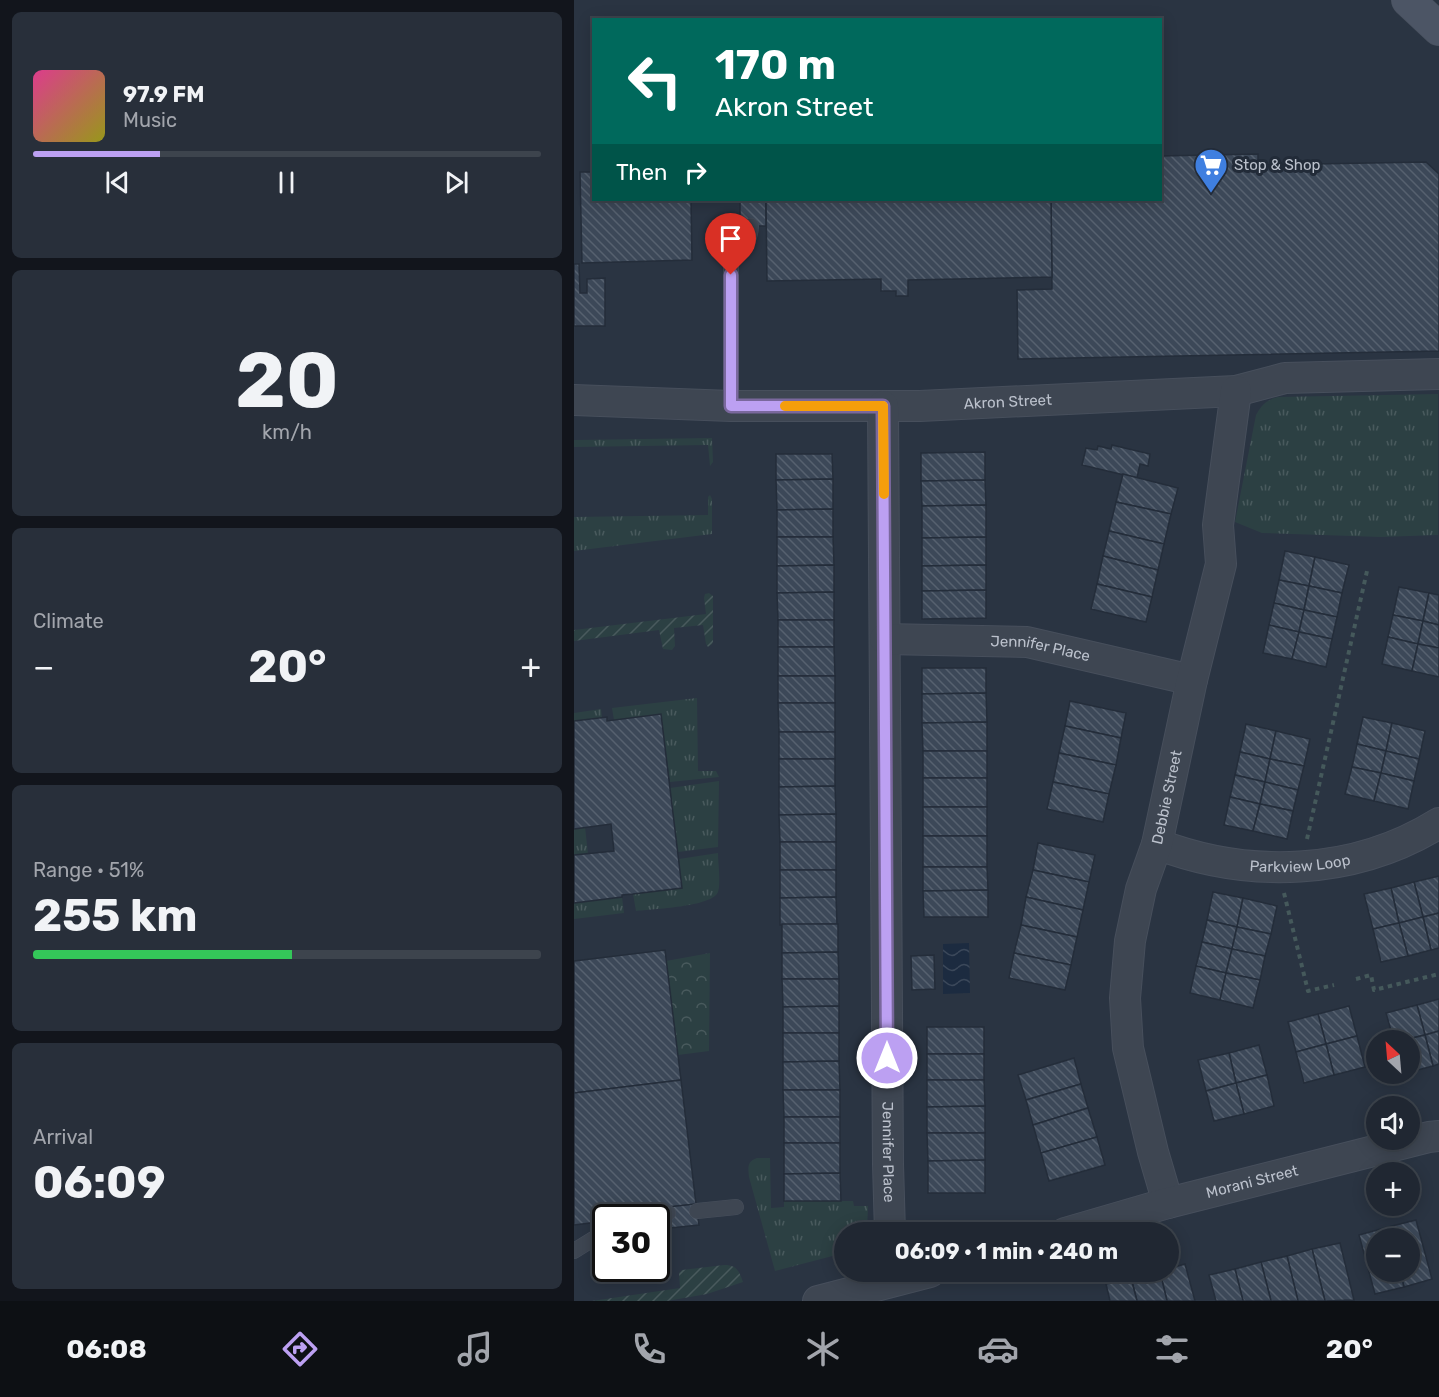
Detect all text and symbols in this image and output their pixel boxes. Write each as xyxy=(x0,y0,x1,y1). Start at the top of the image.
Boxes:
text: 170 m xyxy=(715,40,836,90)
icon: left xyxy=(616,42,694,120)
text: 97.9 FM xyxy=(123,81,204,108)
text: Akron Street xyxy=(715,91,874,123)
text: Music xyxy=(123,108,177,132)
supermarket icon: Stop & Shop xyxy=(1193,147,1229,194)
icon: right xyxy=(679,156,712,189)
place label: Stop & Shop xyxy=(1234,156,1321,174)
text: Then xyxy=(616,159,667,186)
icon: previous xyxy=(101,166,134,199)
icon: pause xyxy=(270,166,303,199)
icon: next xyxy=(440,166,473,199)
pin xyxy=(705,213,756,275)
icon: arrive xyxy=(714,222,747,255)
text: 20 xyxy=(235,334,339,427)
street label: Akron Street xyxy=(963,391,1052,413)
text: km/h xyxy=(262,420,312,444)
text: Climate xyxy=(33,609,104,633)
street label: Jennifer Place xyxy=(990,632,1092,665)
text: 20° xyxy=(248,640,327,693)
text: − xyxy=(33,647,54,686)
text: + xyxy=(520,647,541,686)
street label: Debbie Street xyxy=(1148,749,1186,846)
street label: Parkview Loop xyxy=(1249,851,1352,876)
text: Range · 51% xyxy=(33,858,144,882)
text: 255 km xyxy=(33,889,198,942)
position arrow xyxy=(855,1026,919,1090)
north arrow xyxy=(1366,1030,1420,1084)
map controls xyxy=(1366,1030,1420,1282)
button: sound xyxy=(1366,1096,1420,1150)
street label: Jennifer Place xyxy=(879,1101,898,1203)
text: Arrival xyxy=(33,1125,93,1149)
text: 06:09 xyxy=(33,1156,165,1209)
street label: Morani Street xyxy=(1204,1161,1300,1202)
button: + xyxy=(1366,1162,1420,1216)
speed limit sign: 30 xyxy=(592,1204,670,1282)
button: − xyxy=(1366,1228,1420,1282)
text: 06:09 · 1 min · 240 m xyxy=(895,1238,1118,1265)
icon: directions xyxy=(279,1328,321,1370)
icon: music xyxy=(454,1328,496,1370)
icon: phone xyxy=(628,1328,670,1370)
icon: climate xyxy=(802,1328,844,1370)
icon: car xyxy=(977,1328,1019,1370)
icon: filters xyxy=(1151,1328,1193,1370)
text: 06:08 xyxy=(66,1333,147,1365)
text: 20° xyxy=(1326,1333,1373,1365)

